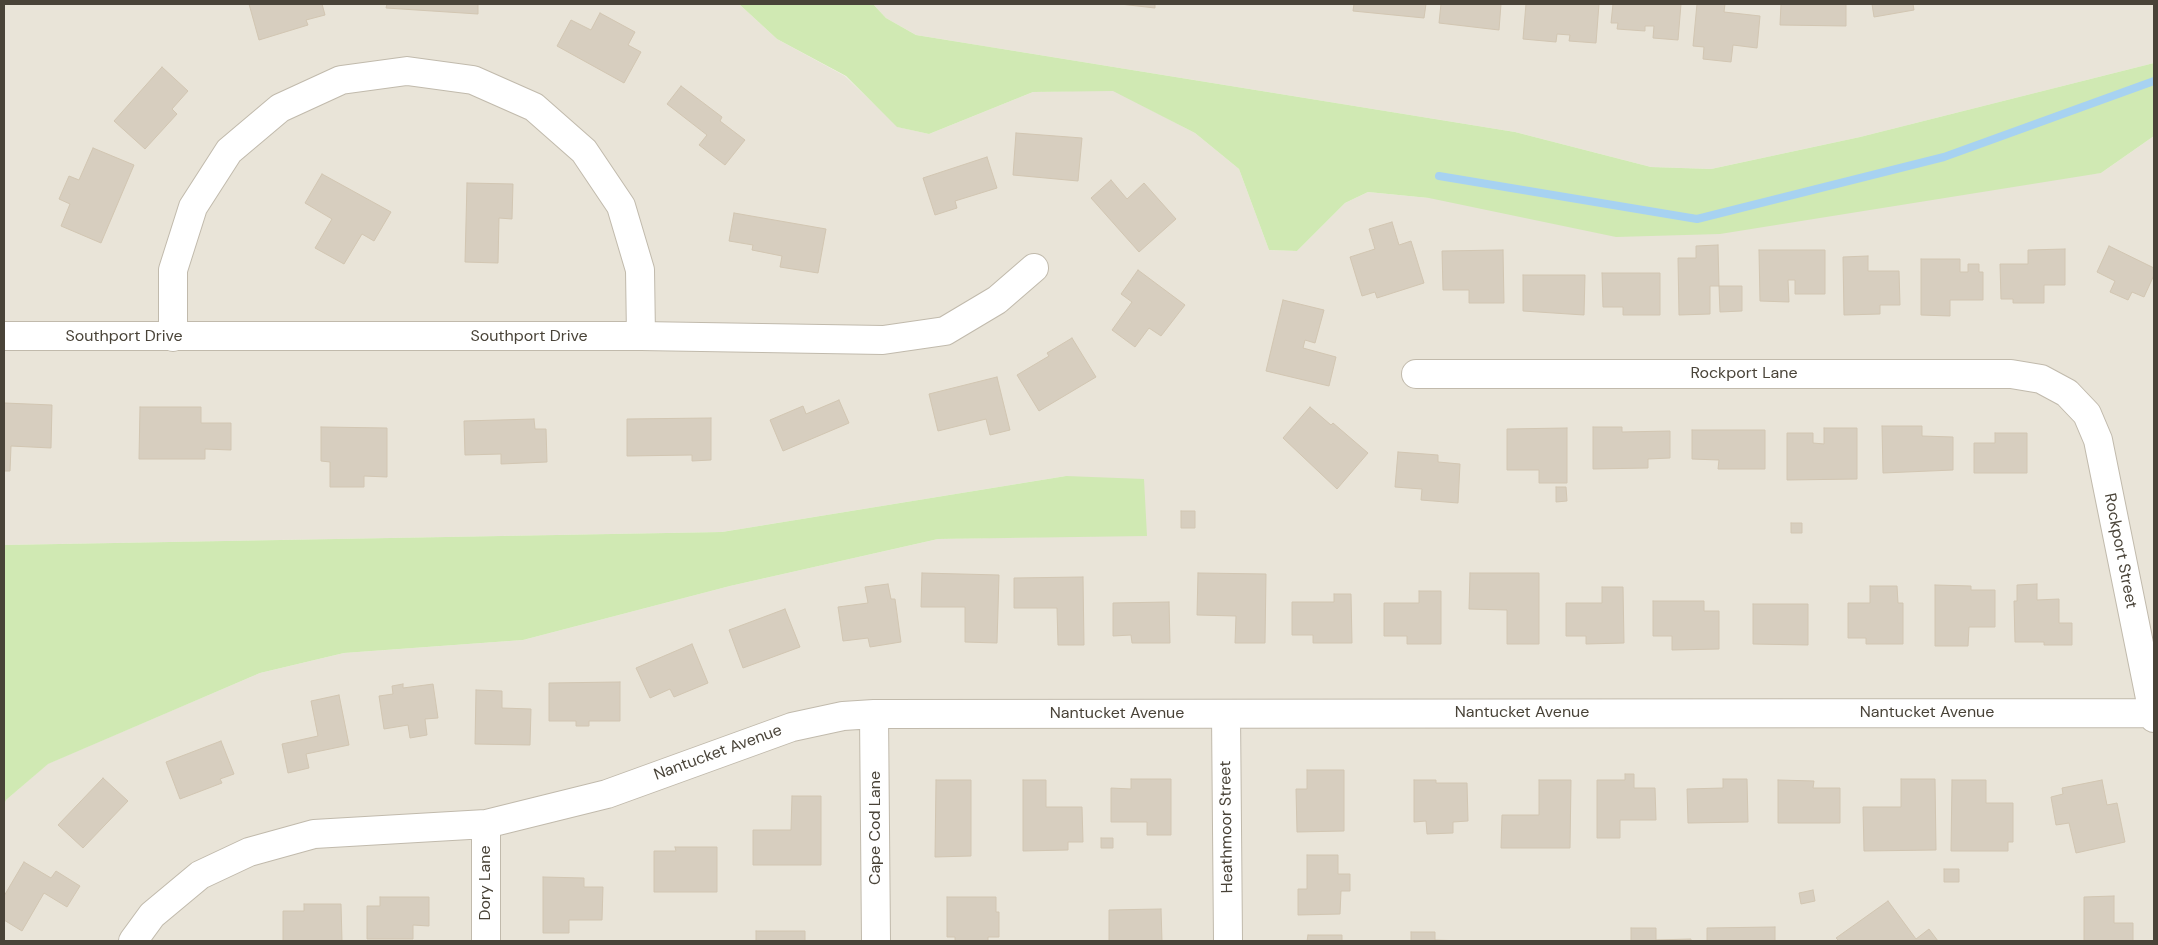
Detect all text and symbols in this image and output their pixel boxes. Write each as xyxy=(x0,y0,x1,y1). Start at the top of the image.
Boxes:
street label: Southport Drive xyxy=(65,327,183,347)
street label: Southport Drive xyxy=(470,327,588,347)
street label: Rockport Lane xyxy=(1690,364,1798,384)
street label: Rockport Street xyxy=(2099,492,2141,610)
street label: Nantucket Avenue xyxy=(1455,703,1589,723)
street label: Nantucket Avenue xyxy=(1860,703,1994,723)
street label: Nantucket Avenue xyxy=(1050,704,1184,724)
street label: Nantucket Avenue xyxy=(651,721,785,785)
street label: Heathmoor Street xyxy=(1216,760,1238,894)
street label: Cape Cod Lane xyxy=(866,771,886,885)
street label: Dory Lane xyxy=(476,846,496,920)

